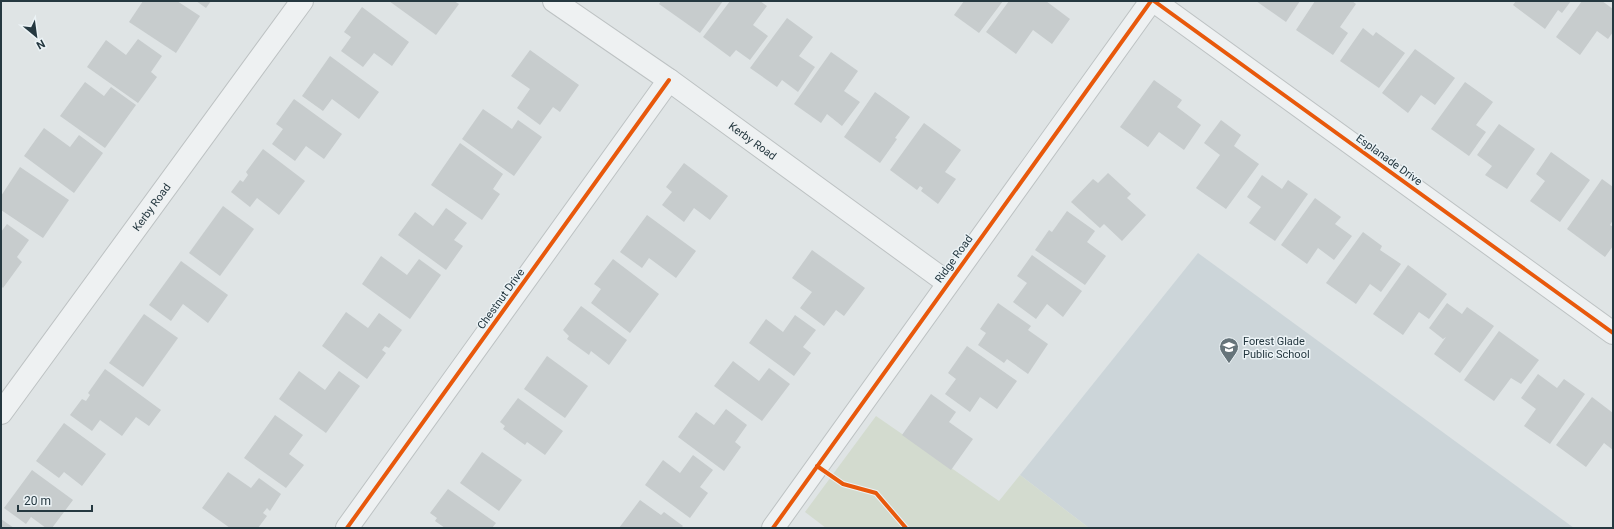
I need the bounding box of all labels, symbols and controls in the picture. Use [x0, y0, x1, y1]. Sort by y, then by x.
north arrow [16, 16, 56, 56]
text: N [34, 37, 47, 52]
street label: Kerby Road [726, 119, 779, 163]
street label: Esplanade Drive [1354, 132, 1425, 188]
street label: Kerby Road [130, 181, 173, 233]
street label: Ridge Road [932, 233, 976, 285]
street label: Chestnut Drive [475, 266, 527, 332]
place label: Forest Glade Public School [1243, 335, 1310, 361]
school or university icon: Forest Glade Public School [1218, 336, 1240, 364]
scale bar [18, 487, 92, 513]
text: 20 m [24, 494, 51, 508]

